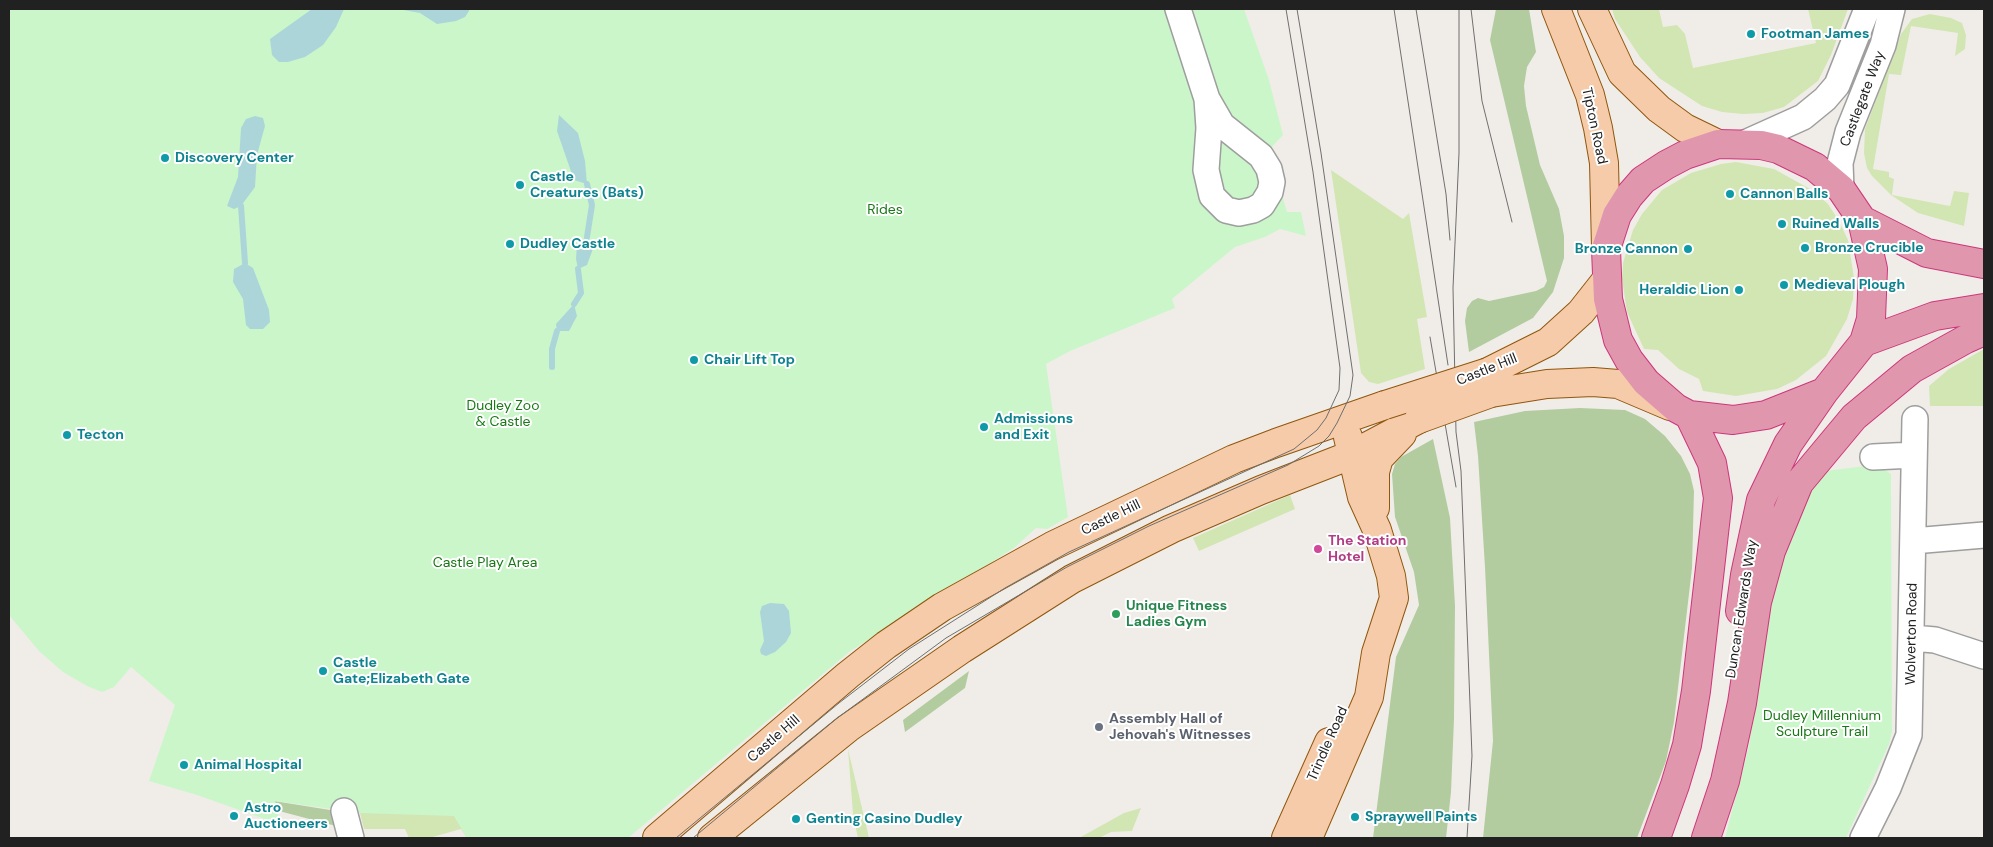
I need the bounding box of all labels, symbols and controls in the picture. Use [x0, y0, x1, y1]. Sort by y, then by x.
place label: Footman James [1761, 26, 1869, 42]
marker: Footman James [1745, 28, 1757, 40]
street label: Castlegate Way [1837, 49, 1889, 149]
street label: Tipton Road [1578, 86, 1610, 166]
place label: Discovery Center [175, 150, 294, 166]
marker: Discovery Center [159, 152, 171, 164]
place label: Castle Creatures (Bats) [530, 169, 644, 202]
marker: Castle Creatures (Bats) [514, 179, 526, 191]
place label: Cannon Balls [1740, 186, 1828, 202]
marker: Cannon Balls [1724, 188, 1736, 200]
park label: Rides [867, 202, 903, 218]
place label: Ruined Walls [1792, 216, 1879, 232]
marker: Ruined Walls [1776, 218, 1788, 230]
place label: Dudley Castle [520, 236, 615, 252]
marker: Dudley Castle [504, 238, 516, 250]
place label: Bronze Crucible [1815, 240, 1924, 256]
place label: Bronze Cannon [1575, 241, 1678, 257]
marker: Bronze Crucible [1799, 242, 1811, 254]
marker: Bronze Cannon [1682, 243, 1694, 255]
place label: Medieval Plough [1794, 277, 1905, 293]
marker: Medieval Plough [1778, 279, 1790, 291]
place label: Heraldic Lion [1639, 282, 1729, 298]
marker: Heraldic Lion [1733, 284, 1745, 296]
street label: Castle Hill [1454, 350, 1520, 390]
place label: Chair Lift Top [704, 352, 795, 368]
marker: Chair Lift Top [688, 354, 700, 366]
park label: Dudley Zoo & Castle [467, 398, 539, 431]
place label: Admissions and Exit [994, 411, 1073, 444]
marker: Admissions and Exit [978, 421, 990, 433]
place label: Tecton [77, 427, 124, 443]
marker: Tecton [61, 429, 73, 441]
street label: Castle Hill [1079, 496, 1143, 540]
place label: The Station Hotel [1328, 533, 1406, 566]
street label: Duncan Edwards Way [1723, 538, 1761, 680]
marker: The Station Hotel [1312, 543, 1324, 555]
park label: Castle Play Area [433, 555, 537, 571]
street label: Wolverton Road [1903, 583, 1921, 685]
place label: Unique Fitness Ladies Gym [1126, 598, 1227, 630]
marker: Unique Fitness Ladies Gym [1110, 608, 1122, 620]
place label: Castle Gate;Elizabeth Gate [333, 655, 470, 688]
marker: Castle Gate;Elizabeth Gate [317, 665, 329, 677]
street label: Trindle Road [1304, 704, 1352, 784]
park label: Dudley Millennium Sculpture Trail [1763, 708, 1881, 740]
place label: Assembly Hall of Jehovah's Witnesses [1109, 711, 1251, 744]
street label: Castle Hill [744, 712, 804, 766]
marker: Assembly Hall of Jehovah's Witnesses [1093, 721, 1105, 733]
place label: Animal Hospital [194, 757, 302, 773]
marker: Animal Hospital [178, 759, 190, 771]
place label: Astro Auctioneers [244, 800, 328, 832]
place label: Spraywell Paints [1365, 809, 1478, 825]
marker: Astro Auctioneers [228, 810, 240, 822]
place label: Genting Casino Dudley [806, 811, 962, 827]
marker: Spraywell Paints [1349, 811, 1361, 823]
marker: Genting Casino Dudley [790, 813, 802, 825]

